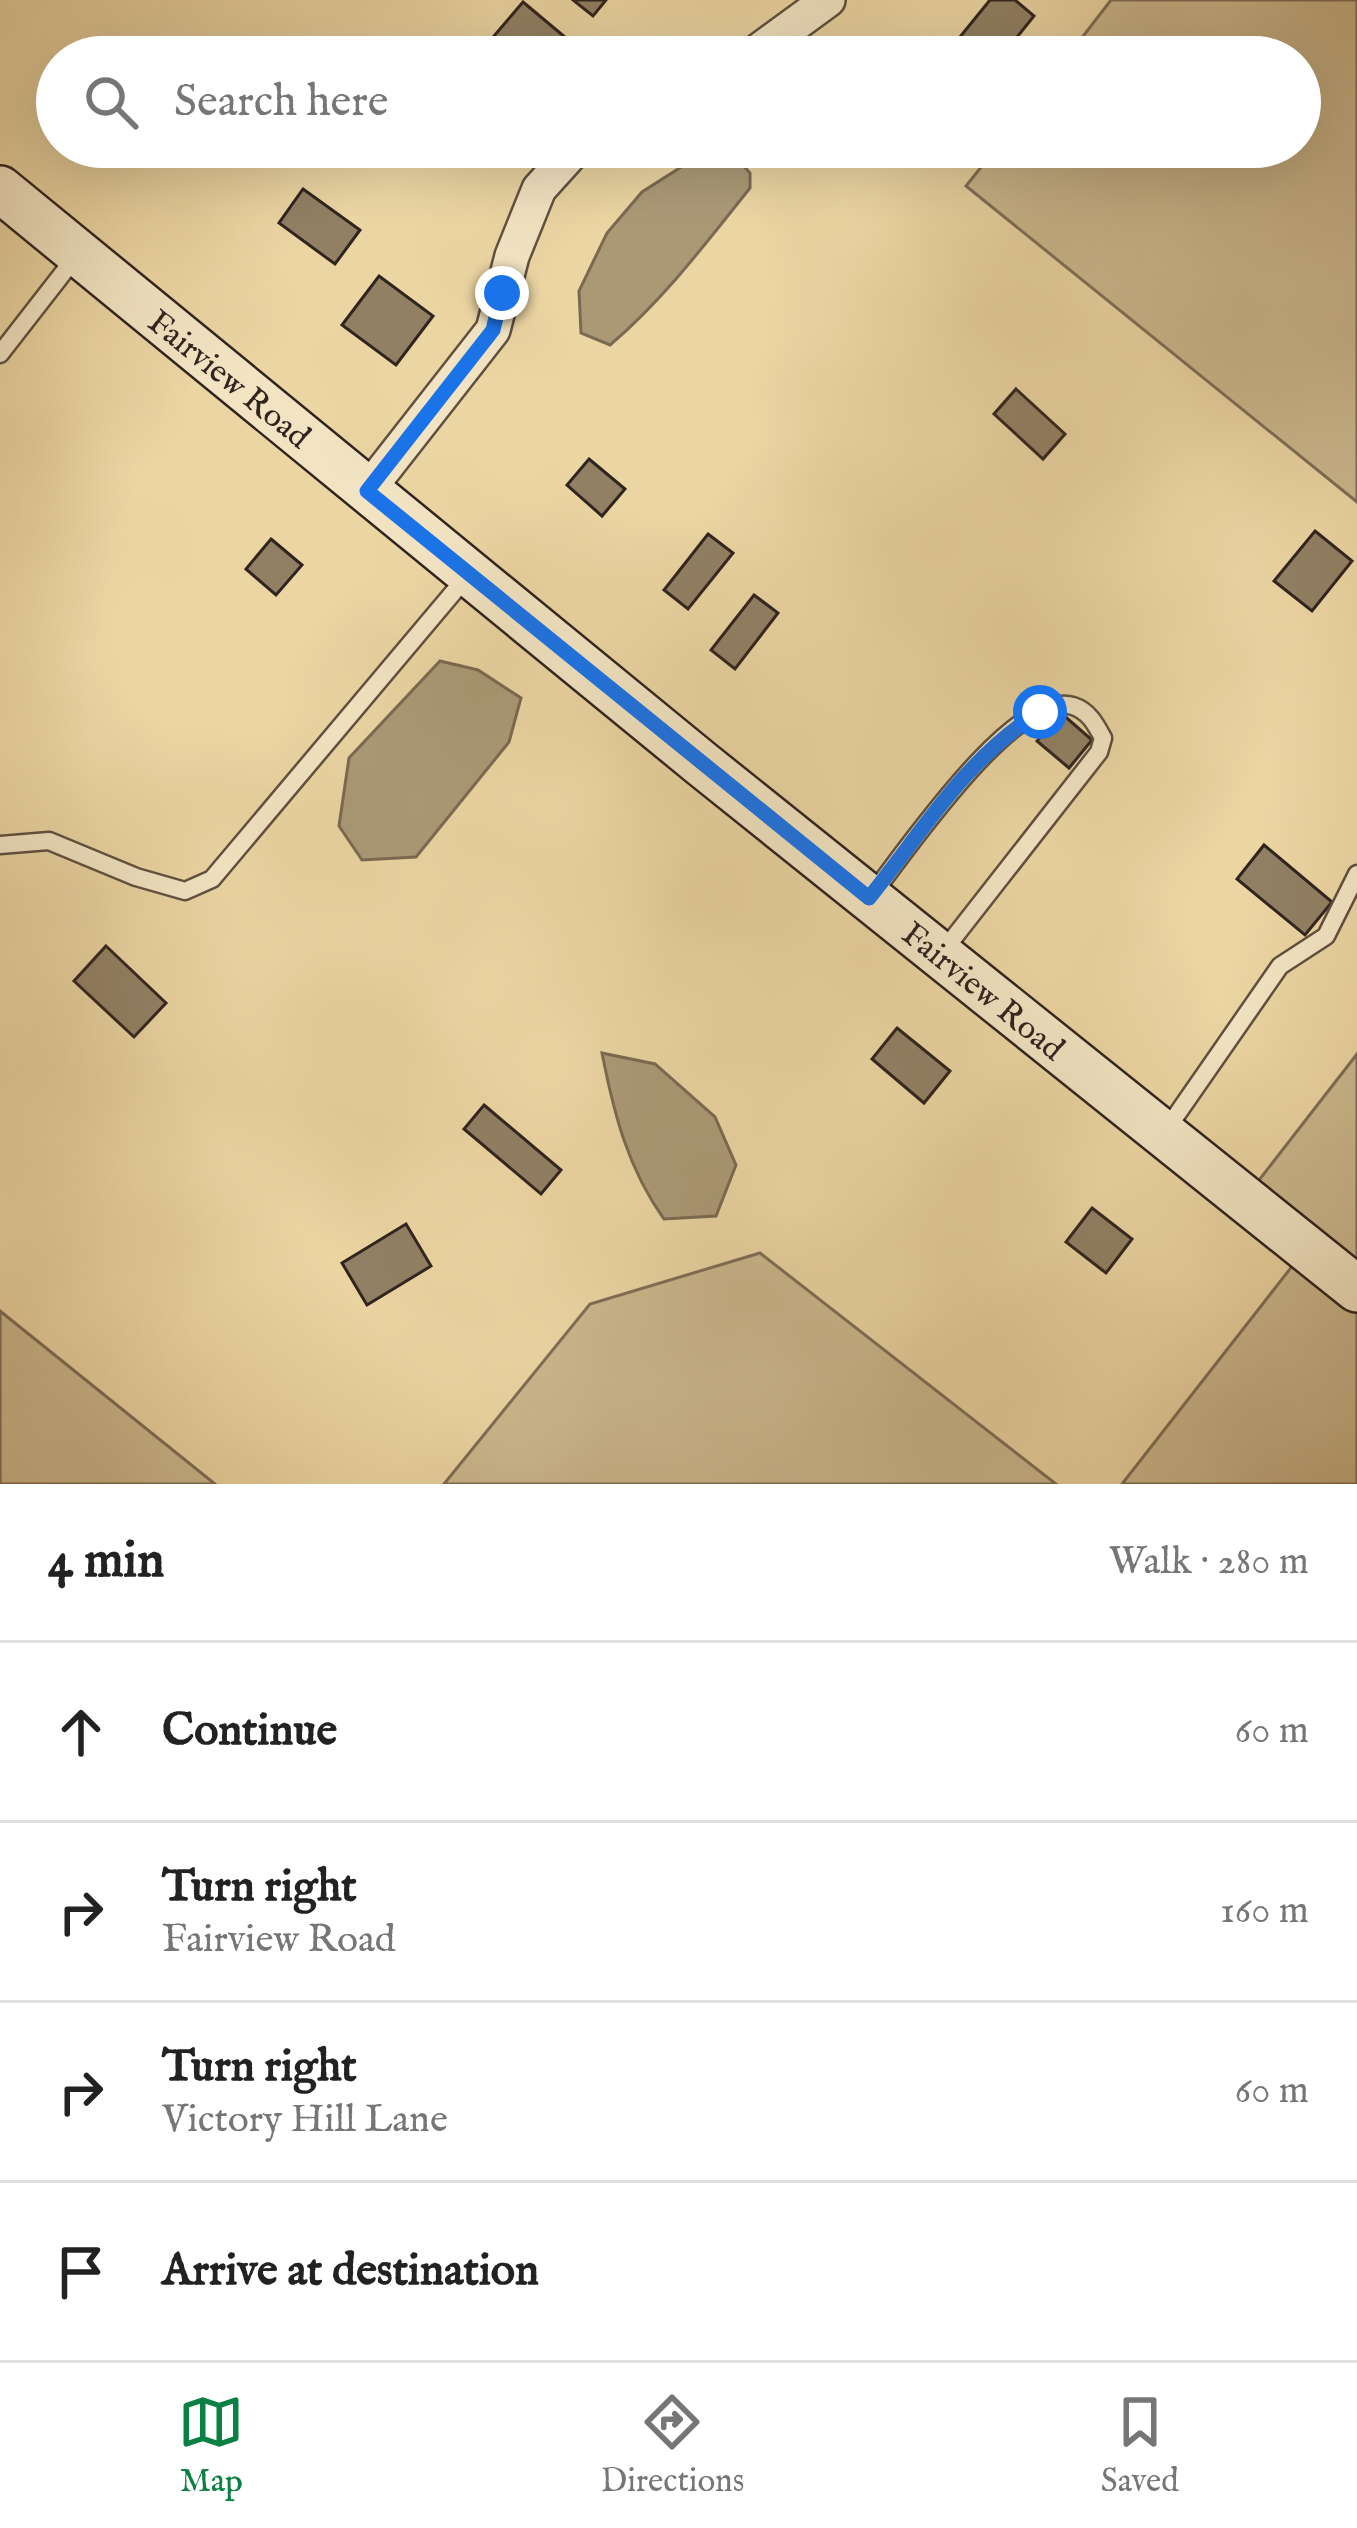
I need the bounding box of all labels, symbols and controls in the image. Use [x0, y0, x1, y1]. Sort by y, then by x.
search box [36, 36, 1321, 168]
icon: search [78, 69, 144, 135]
text: Search here [174, 74, 388, 131]
route end [475, 266, 529, 320]
street label: Fairview Road [138, 302, 318, 459]
route start [1013, 685, 1067, 739]
street label: Fairview Road [892, 914, 1072, 1071]
text: 4 min [48, 1530, 164, 1595]
text: Walk · 280 m [1109, 1538, 1309, 1587]
icon: ahead [48, 1699, 114, 1765]
text: Continue [162, 1703, 337, 1760]
text: 60 m [1235, 1707, 1309, 1756]
text: Turn right [162, 1859, 357, 1916]
icon: right [48, 1879, 114, 1945]
text: 160 m [1220, 1887, 1309, 1936]
text: Fairview Road [162, 1916, 396, 1965]
text: Turn right [162, 2039, 357, 2096]
icon: right [48, 2059, 114, 2125]
text: 60 m [1235, 2067, 1309, 2116]
text: Victory Hill Lane [162, 2096, 448, 2145]
icon: arrive [48, 2239, 114, 2305]
text: Arrive at destination [162, 2243, 539, 2300]
tab: Map [178, 2389, 244, 2503]
tab: Directions [601, 2389, 744, 2503]
tab: Saved [1101, 2389, 1179, 2503]

